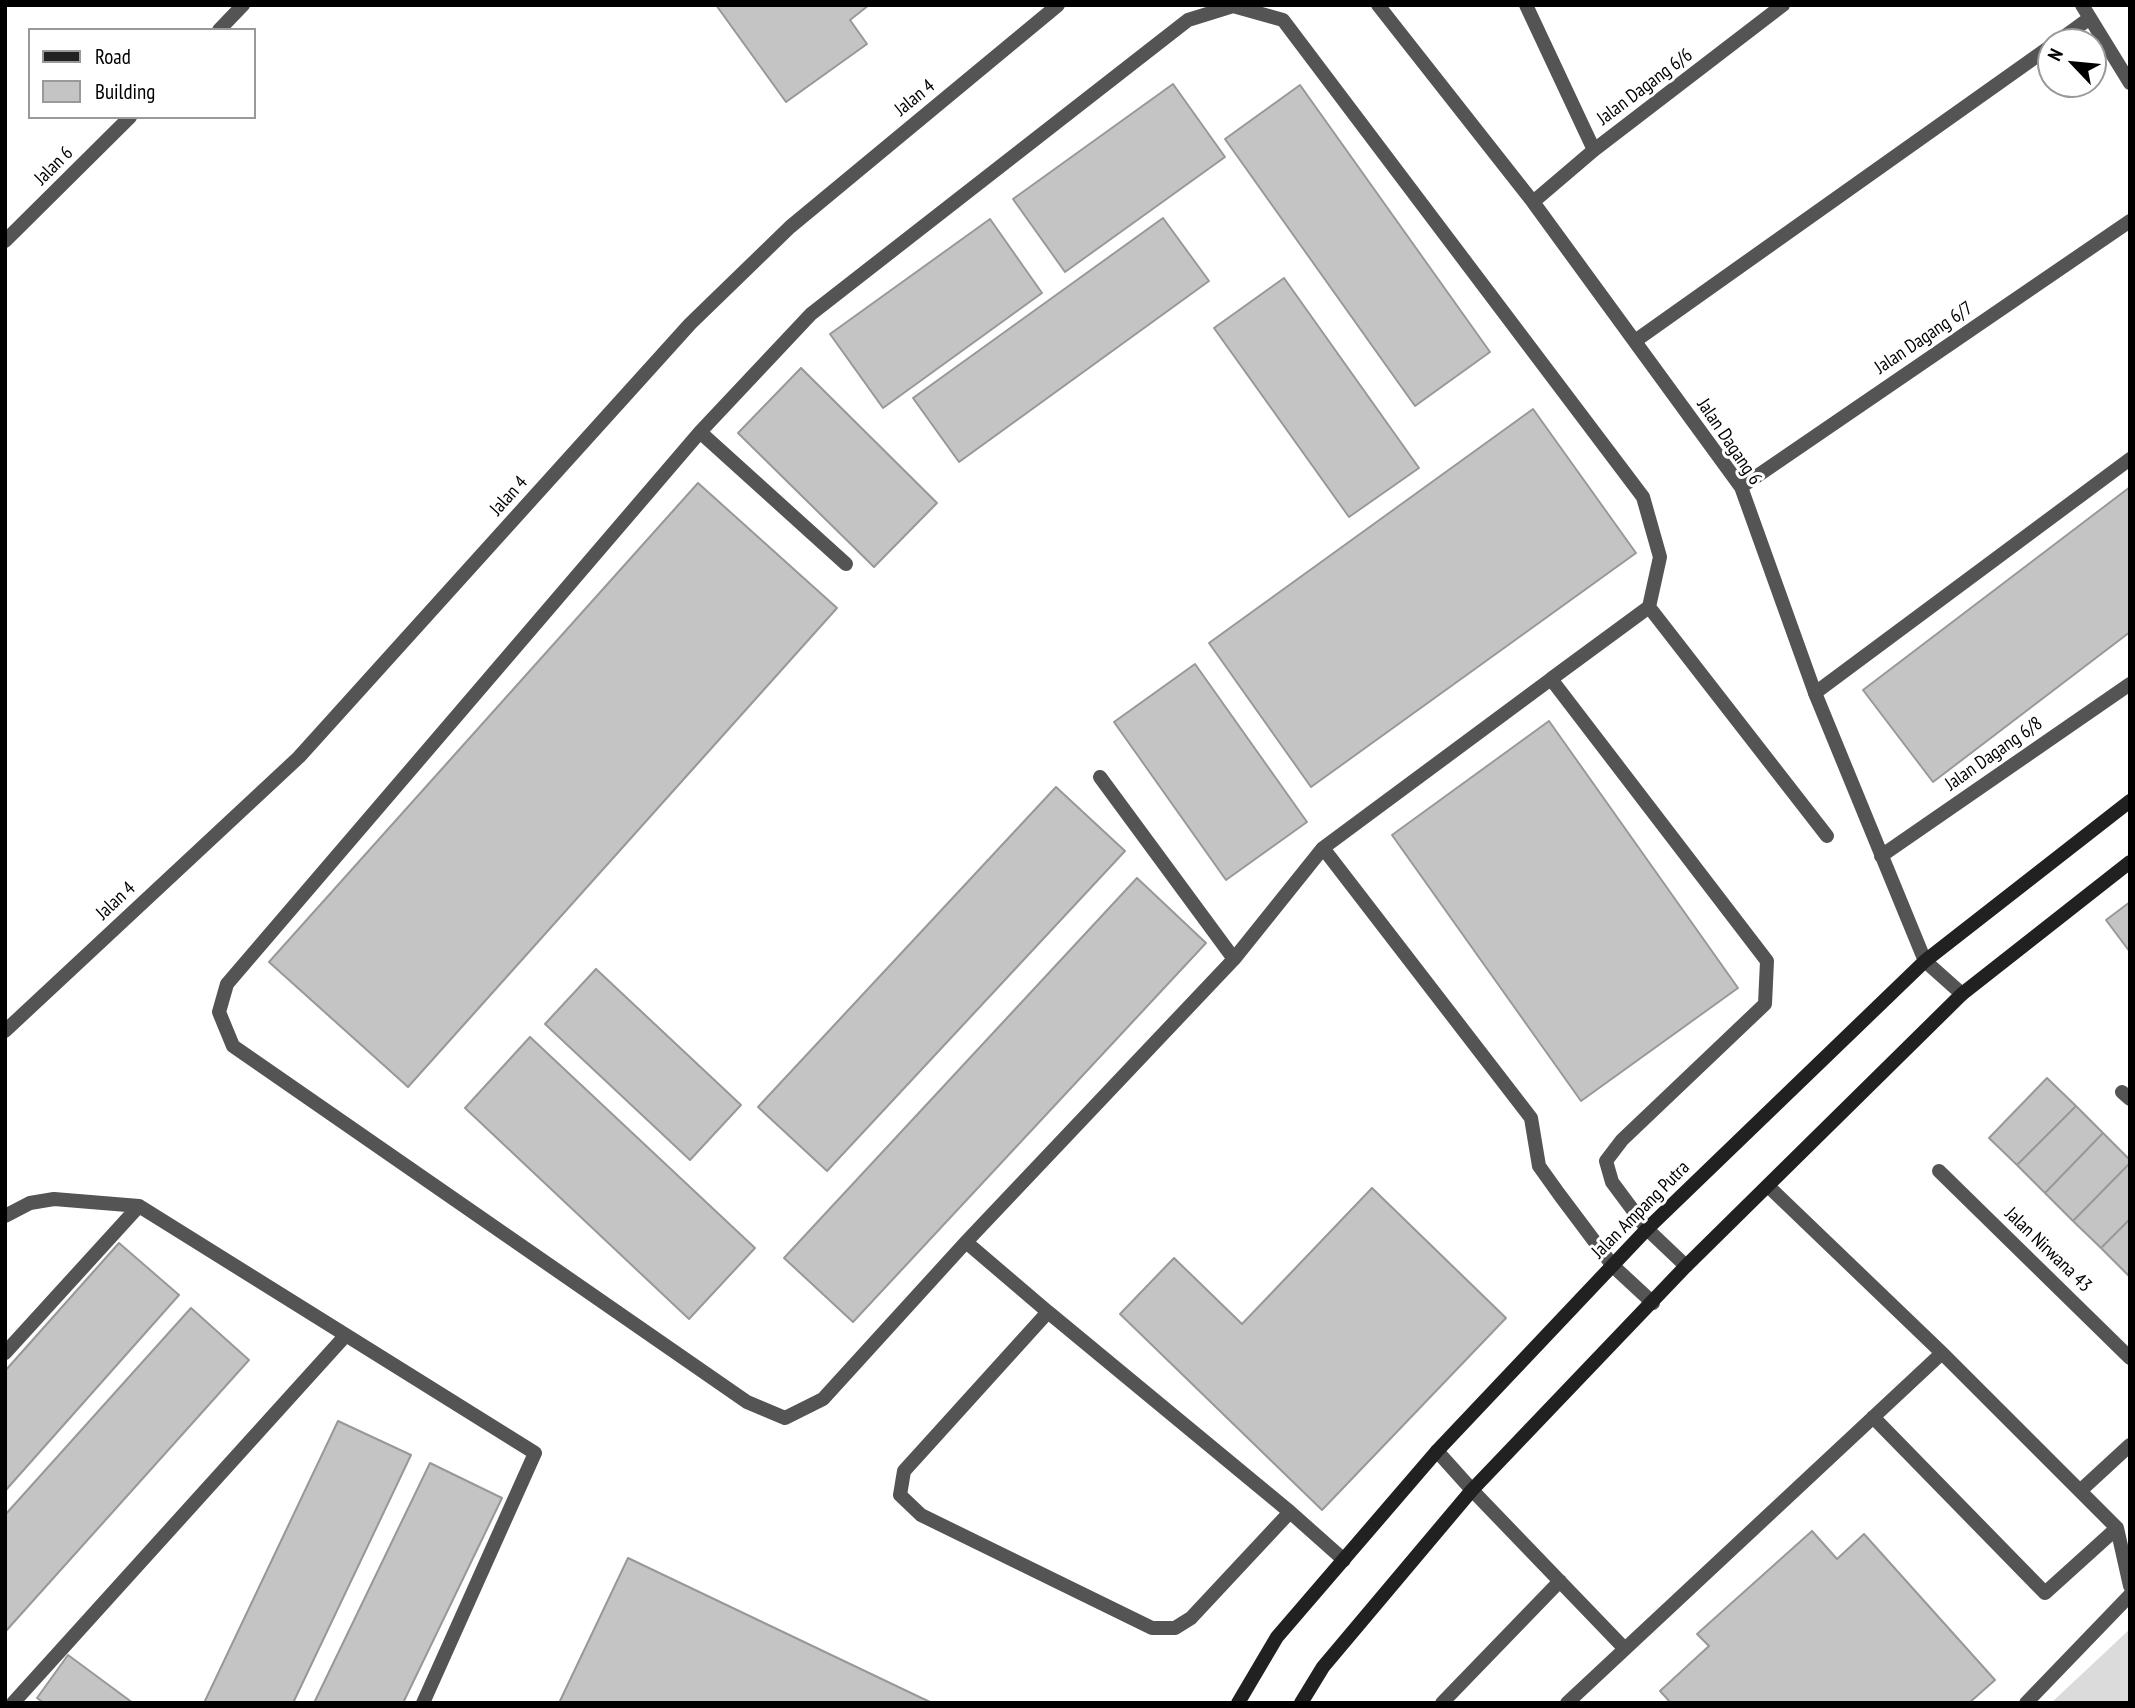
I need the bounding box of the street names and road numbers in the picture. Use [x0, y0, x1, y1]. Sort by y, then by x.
street label: Jalan Dagang 6/6 [1593, 44, 1697, 130]
street label: Jalan 4 [890, 75, 940, 121]
street label: Jalan 6 [30, 142, 78, 190]
street label: Jalan Dagang 6/7 [1871, 297, 1977, 379]
street label: Jalan Dagang 6 [1692, 395, 1766, 489]
street label: Jalan 4 [485, 472, 533, 520]
street label: Jalan Dagang 6/8 [1941, 712, 2047, 796]
street label: Jalan 4 [92, 877, 140, 925]
street label: Jalan Ampang Putra [1587, 1156, 1695, 1264]
street label: Jalan Nirwana 43 [2000, 1203, 2096, 1297]

